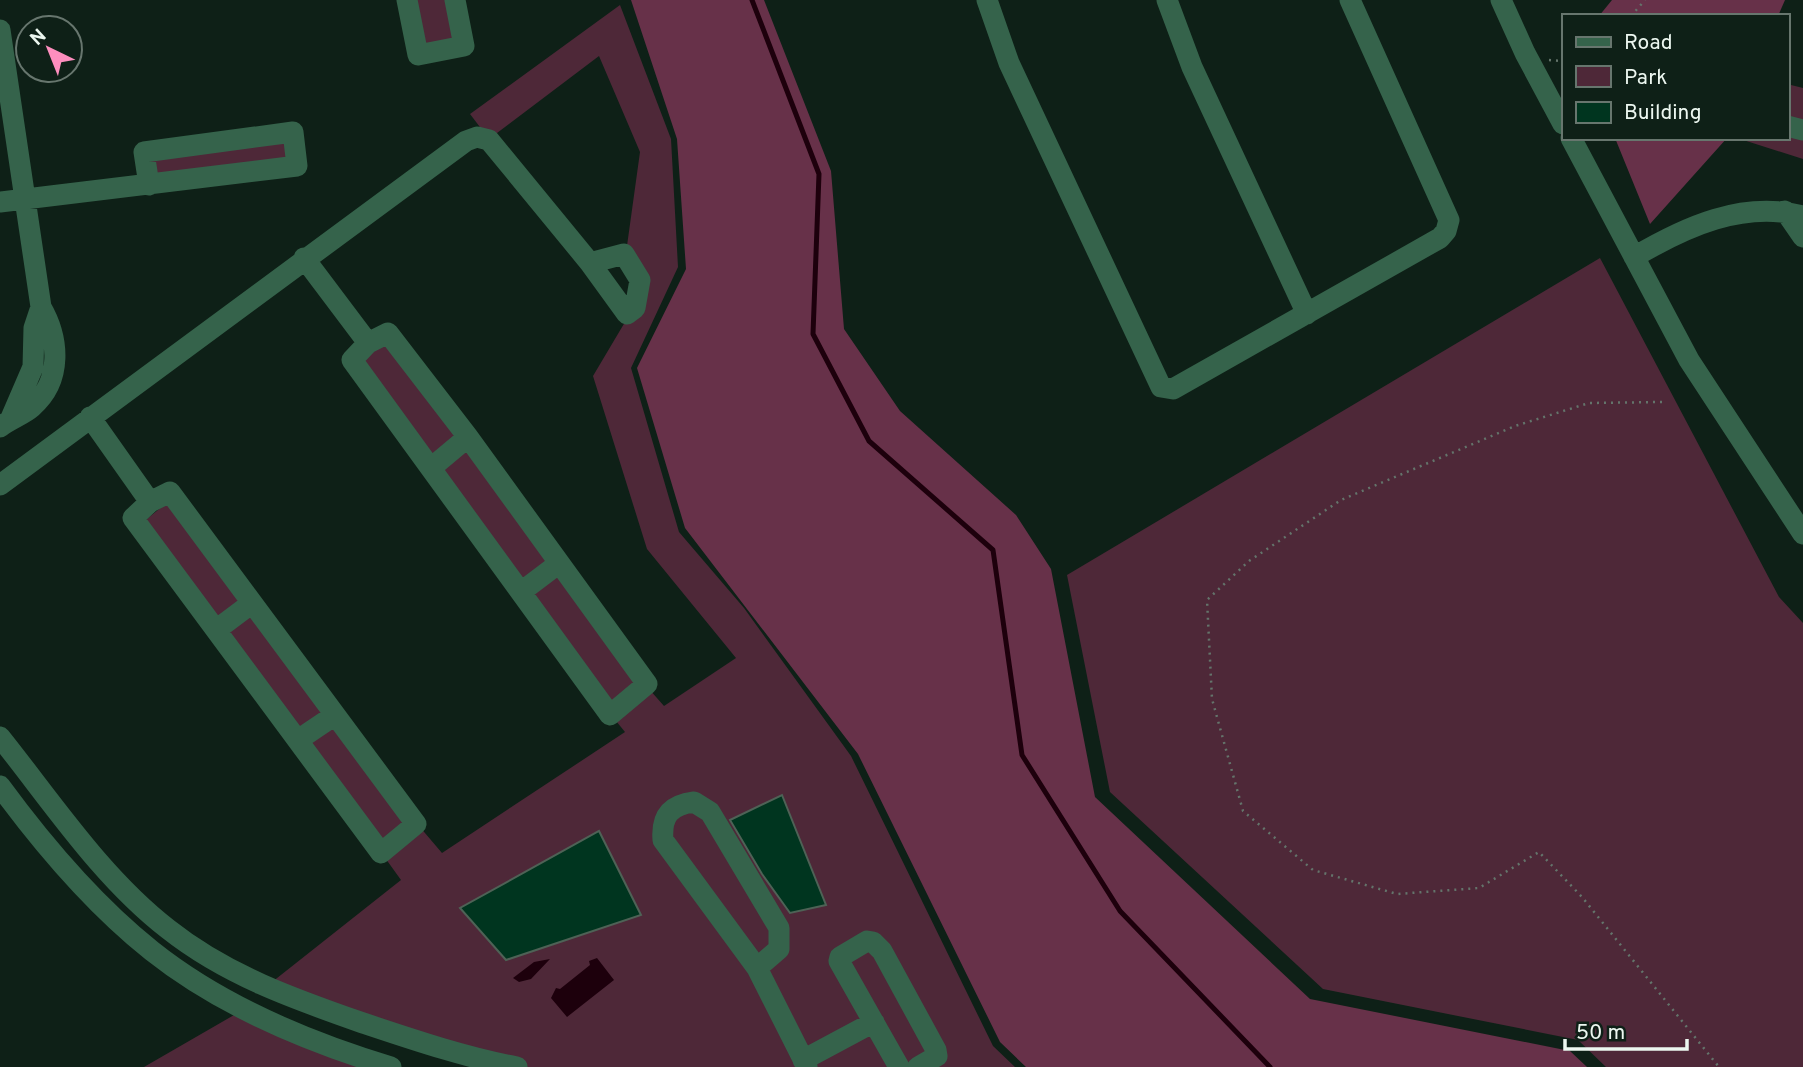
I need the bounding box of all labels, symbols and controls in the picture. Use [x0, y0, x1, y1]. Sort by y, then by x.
north arrow [14, 14, 84, 84]
legend [1562, 14, 1789, 140]
text: N [26, 25, 52, 51]
text: Road [1624, 30, 1673, 57]
text: Park [1624, 65, 1667, 92]
text: Building [1624, 100, 1702, 127]
scale bar [1565, 1007, 1688, 1052]
text: 50 m [1576, 1020, 1625, 1047]

